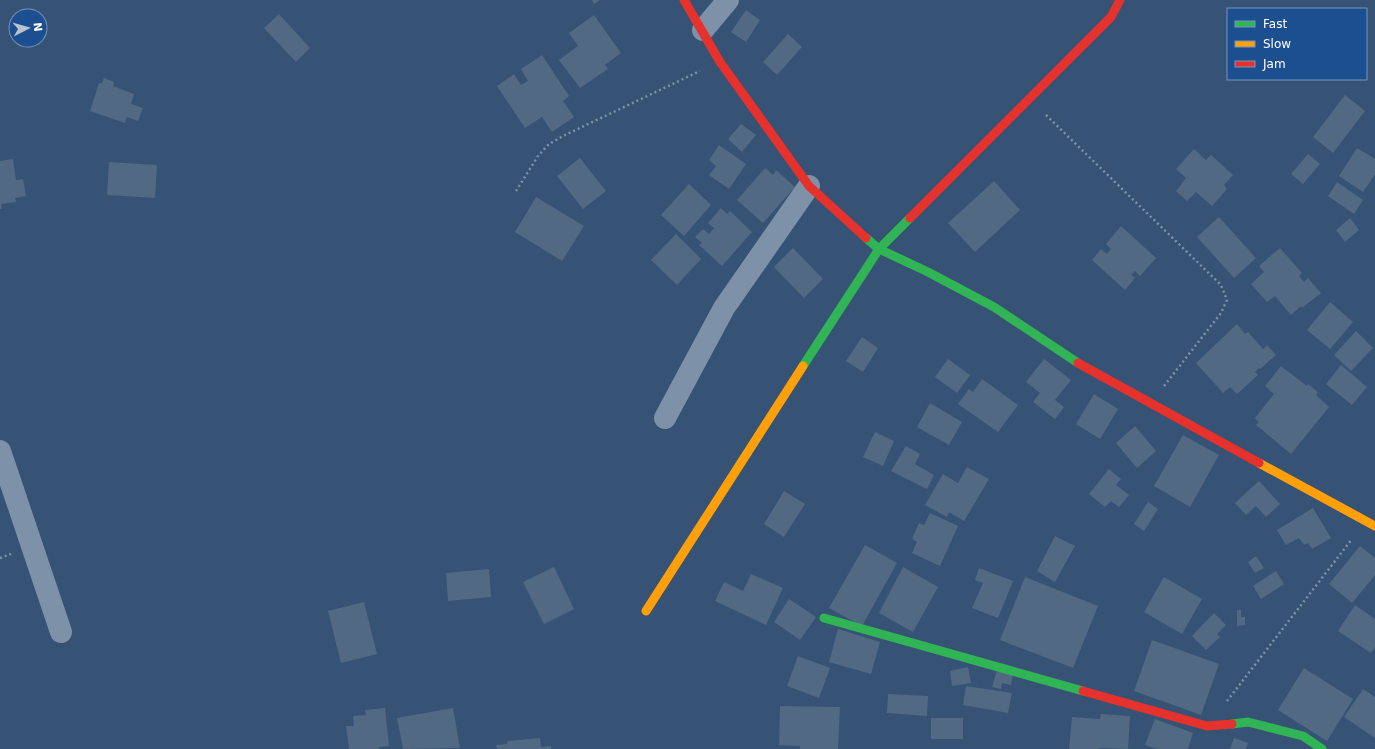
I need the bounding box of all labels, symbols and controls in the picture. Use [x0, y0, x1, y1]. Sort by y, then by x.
north arrow [8, 8, 48, 48]
legend [1227, 8, 1367, 80]
text: Fast [1263, 17, 1287, 31]
text: N [31, 22, 44, 32]
text: Slow [1263, 37, 1291, 51]
text: Jam [1262, 57, 1286, 71]

